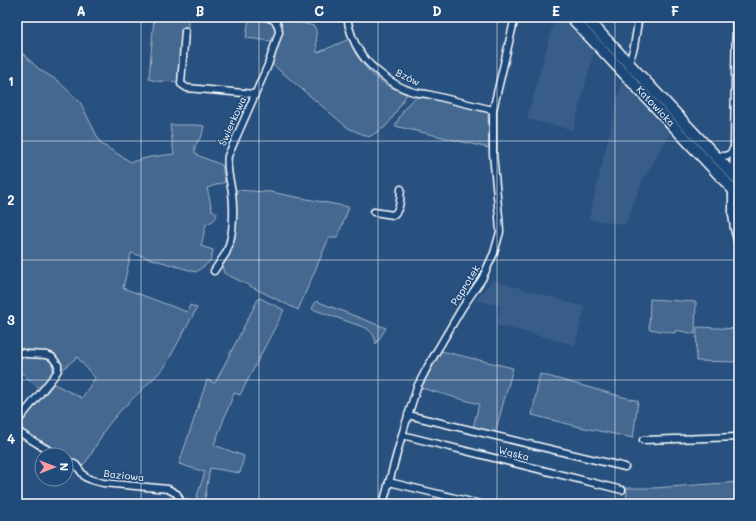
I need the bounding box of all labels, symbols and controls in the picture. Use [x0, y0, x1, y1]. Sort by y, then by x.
text: A [76, 2, 86, 19]
text: B [196, 2, 205, 19]
text: C [314, 2, 324, 19]
text: D [432, 2, 442, 19]
text: E [552, 2, 560, 19]
text: F [671, 2, 679, 19]
street label: Bzów [393, 65, 423, 89]
text: 1 [8, 72, 14, 89]
street label: Katowicka [634, 83, 678, 129]
street label: Świerkowa [215, 94, 249, 148]
text: 2 [7, 191, 15, 208]
street label: Paprotek [447, 262, 483, 308]
text: 3 [7, 311, 15, 328]
text: 4 [7, 430, 15, 447]
street label: Wąska [497, 442, 531, 464]
north arrow [34, 447, 74, 487]
text: N [57, 463, 72, 471]
street label: Baziowa [103, 466, 145, 484]

